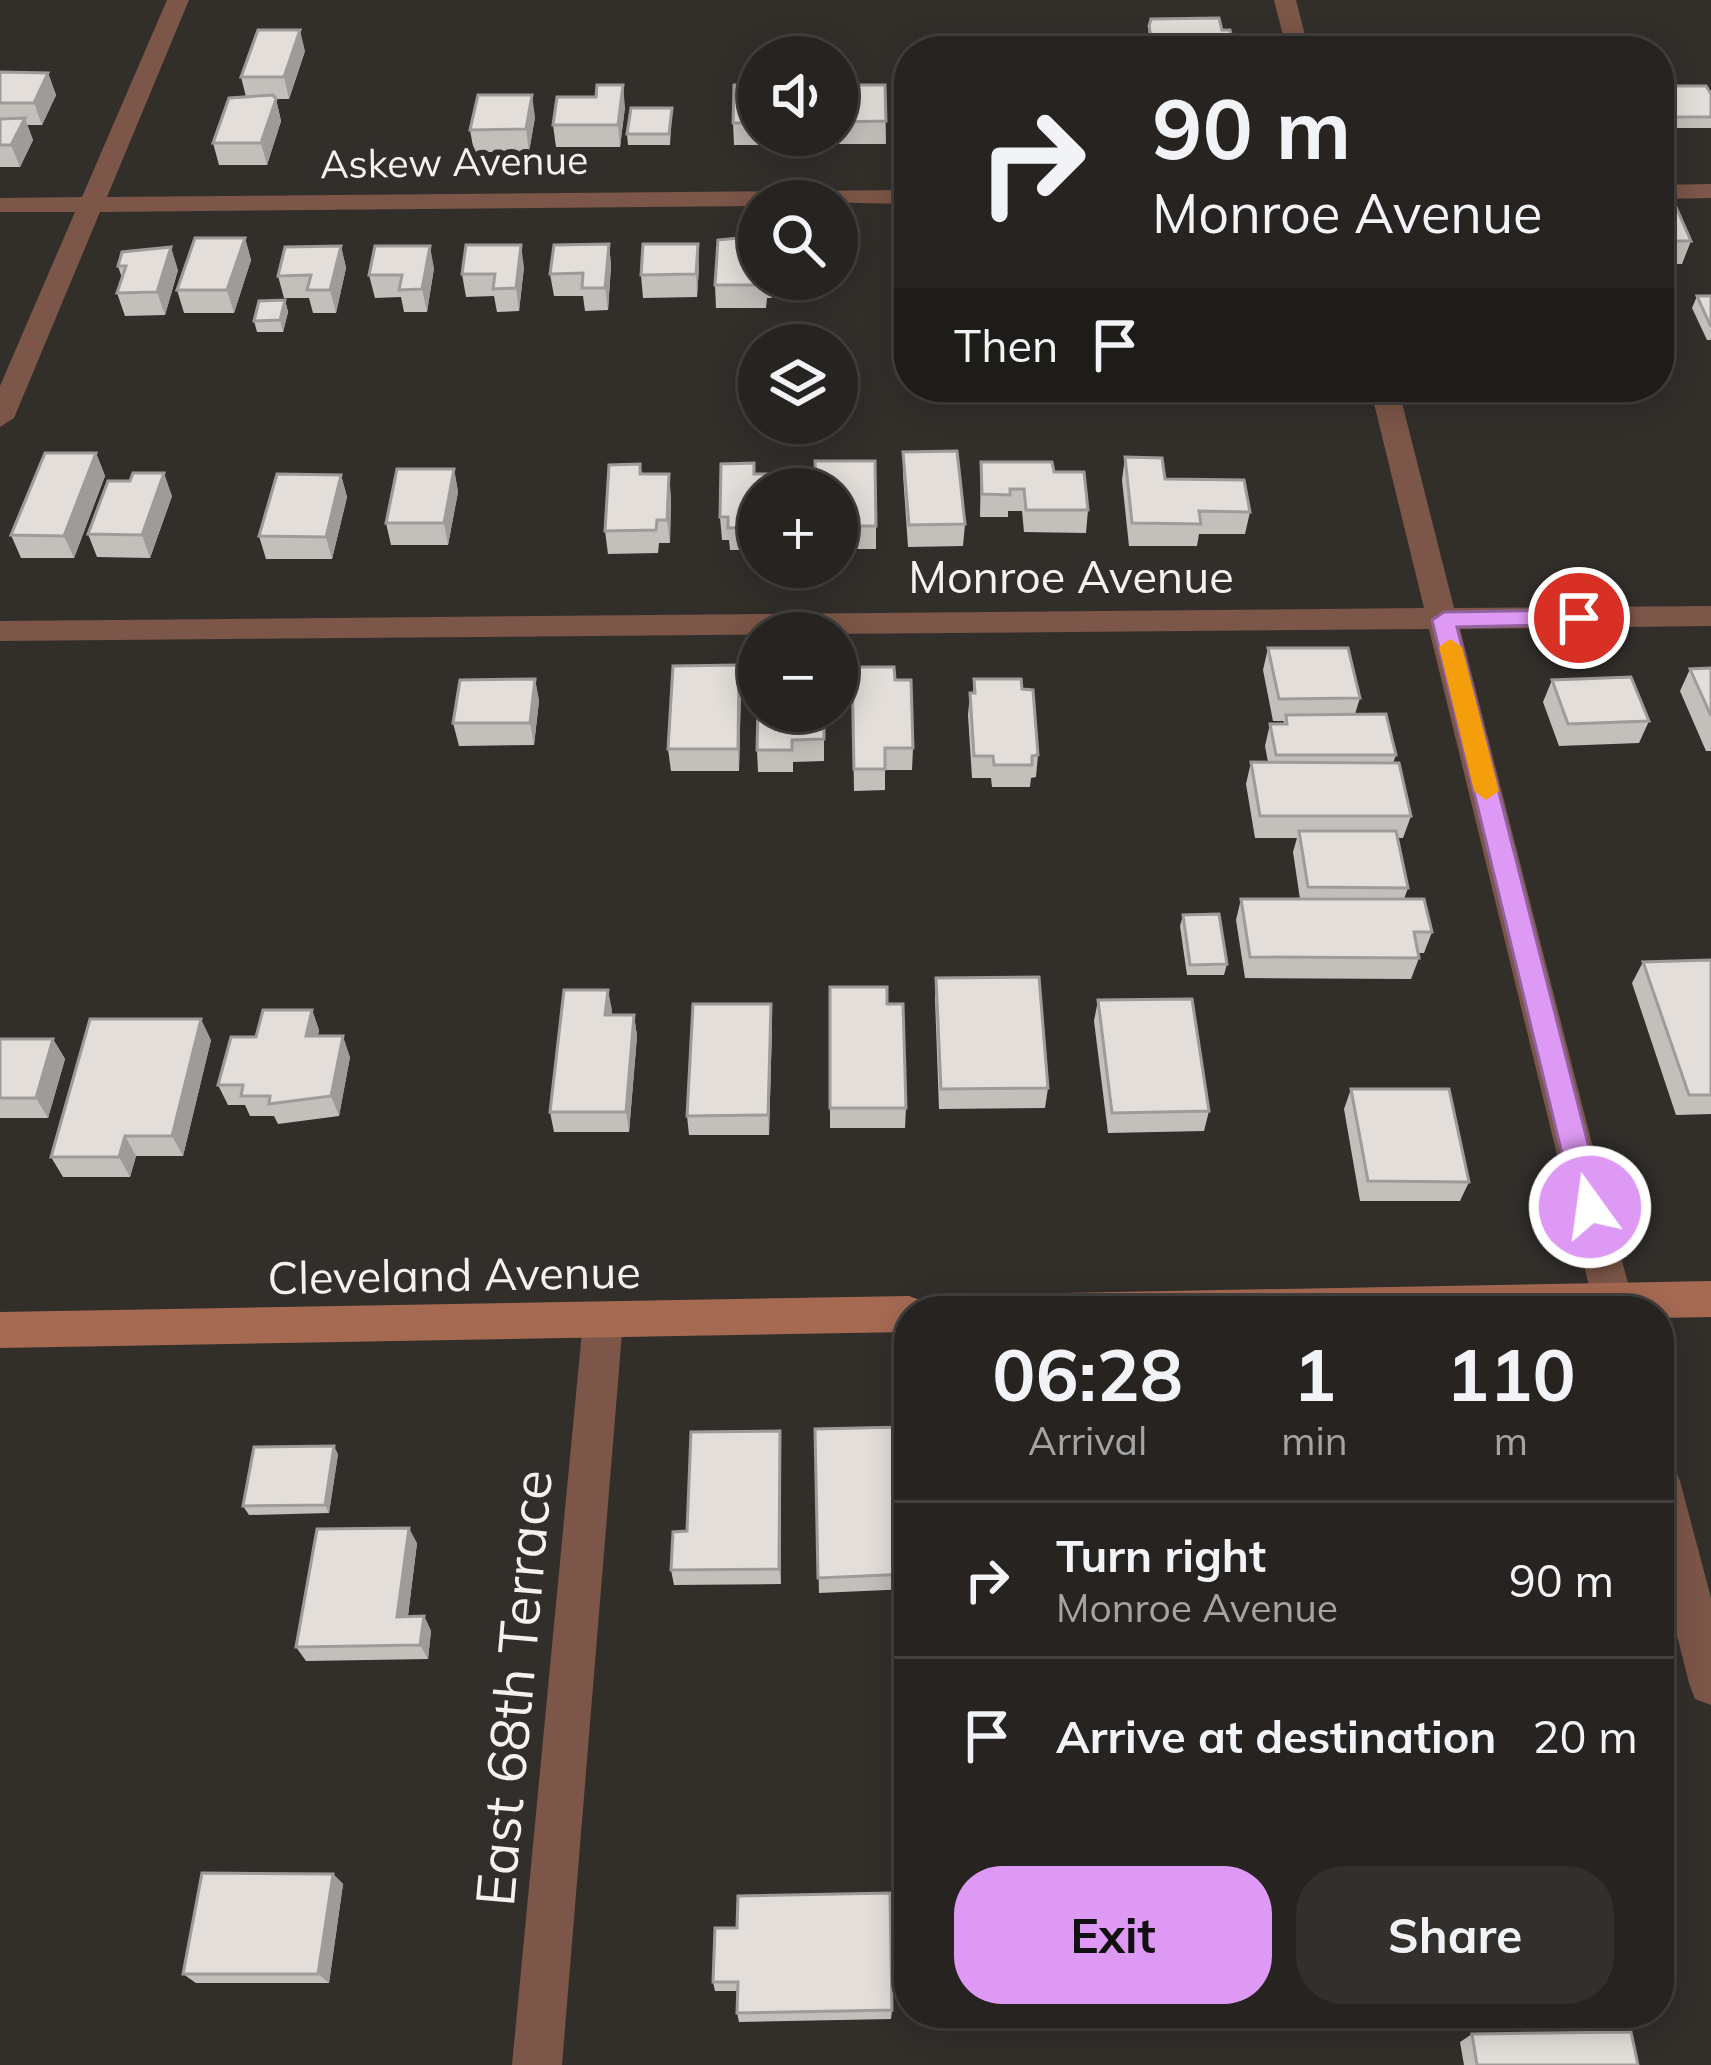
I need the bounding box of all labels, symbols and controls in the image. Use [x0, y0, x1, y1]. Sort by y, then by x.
map controls [738, 36, 858, 732]
button: sound [738, 36, 858, 156]
text: 90 m [1152, 75, 1351, 180]
icon: right [954, 84, 1110, 240]
street label: Askew Avenue [319, 135, 589, 188]
text: Monroe Avenue [1152, 179, 1542, 247]
button: search [738, 180, 858, 300]
icon: arrive [1082, 312, 1148, 378]
text: Then [954, 317, 1058, 373]
button: layers [738, 324, 858, 444]
button: + [738, 468, 858, 588]
street label: Monroe Avenue [908, 548, 1234, 604]
pin [1528, 567, 1630, 669]
icon: arrive [1546, 585, 1612, 651]
button: − [738, 612, 858, 732]
position arrow [1527, 1144, 1653, 1270]
street label: Cleveland Avenue [267, 1243, 641, 1305]
text: 06:28 [992, 1329, 1183, 1419]
text: 1 [1293, 1329, 1336, 1419]
text: 110 [1446, 1329, 1576, 1419]
text: Arrival [1028, 1416, 1147, 1465]
text: min [1281, 1416, 1348, 1465]
text: m [1494, 1416, 1528, 1465]
street label: East 68th Terrace [460, 1467, 566, 1909]
text: Turn right [1056, 1527, 1266, 1583]
icon: right [954, 1547, 1020, 1613]
text: 90 m [1509, 1552, 1614, 1608]
text: Monroe Avenue [1056, 1583, 1338, 1632]
icon: arrive [954, 1703, 1020, 1769]
text: Arrive at destination [1056, 1708, 1496, 1764]
text: 20 m [1532, 1708, 1638, 1764]
button: Exit [954, 1866, 1272, 2004]
button: Share [1296, 1866, 1614, 2004]

